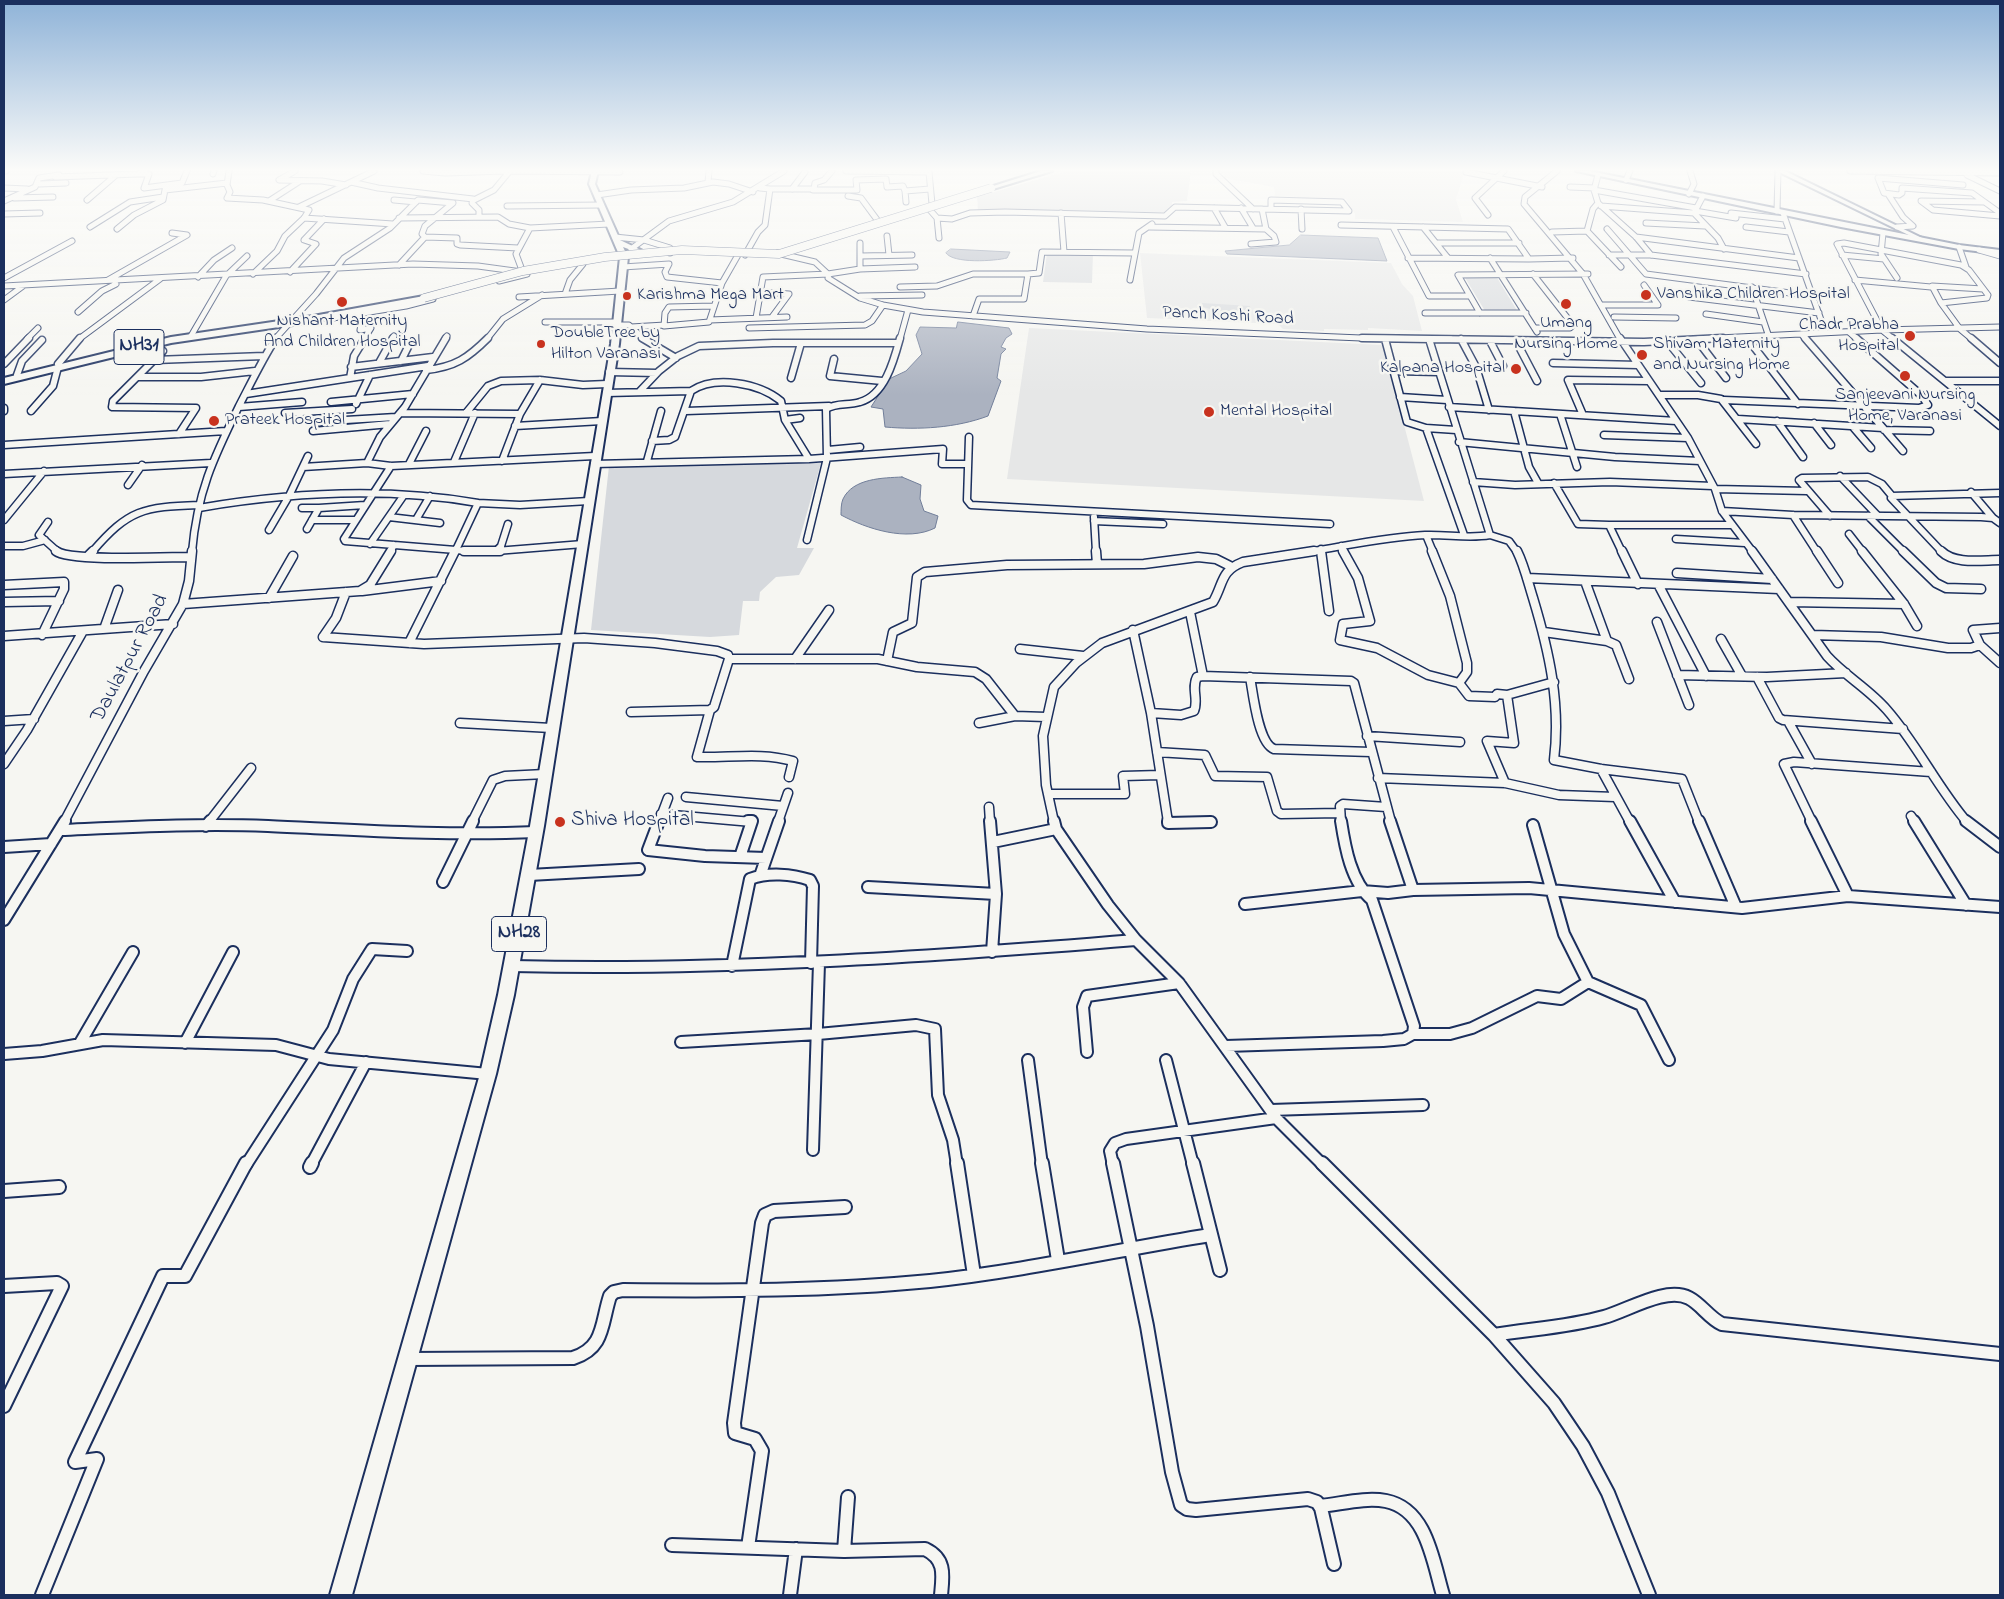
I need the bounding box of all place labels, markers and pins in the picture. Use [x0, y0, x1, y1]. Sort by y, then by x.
place label: Vanshika Children Hospital [1657, 284, 1850, 306]
place label: Karishma Mega Mart [637, 285, 784, 307]
marker: Vanshika Children Hospital [1639, 288, 1653, 302]
marker: Karishma Mega Mart [621, 290, 633, 302]
marker: Nishant Maternity And Children Hospital [335, 295, 349, 309]
marker: Umang Nursing Home [1559, 297, 1573, 311]
place label: Nishant Maternity And Children Hospital [263, 311, 421, 354]
place label: Umang Nursing Home [1514, 313, 1618, 356]
place label: Chadr Prabha Hospital [1799, 315, 1899, 358]
place label: DoubleTree by Hilton Varanasi [551, 323, 661, 366]
marker: Chadr Prabha Hospital [1903, 329, 1917, 343]
place label: Shivam Maternity and Nursing Home [1653, 334, 1790, 376]
marker: DoubleTree by Hilton Varanasi [535, 338, 547, 350]
marker: Shivam Maternity and Nursing Home [1635, 348, 1649, 362]
place label: Kalpana Hospital [1380, 358, 1505, 380]
marker: Kalpana Hospital [1509, 362, 1523, 376]
marker: Sanjeevani Nursing Home, Varanasi [1898, 369, 1912, 383]
place label: Sanjeevani Nursing Home, Varanasi [1835, 385, 1975, 428]
place label: Mental Hospital [1220, 401, 1332, 423]
marker: Mental Hospital [1202, 405, 1216, 419]
place label: Prateek Hospital [225, 410, 345, 432]
marker: Prateek Hospital [207, 414, 221, 428]
place label: Shiva Hospital [571, 809, 694, 835]
marker: Shiva Hospital [553, 815, 567, 829]

